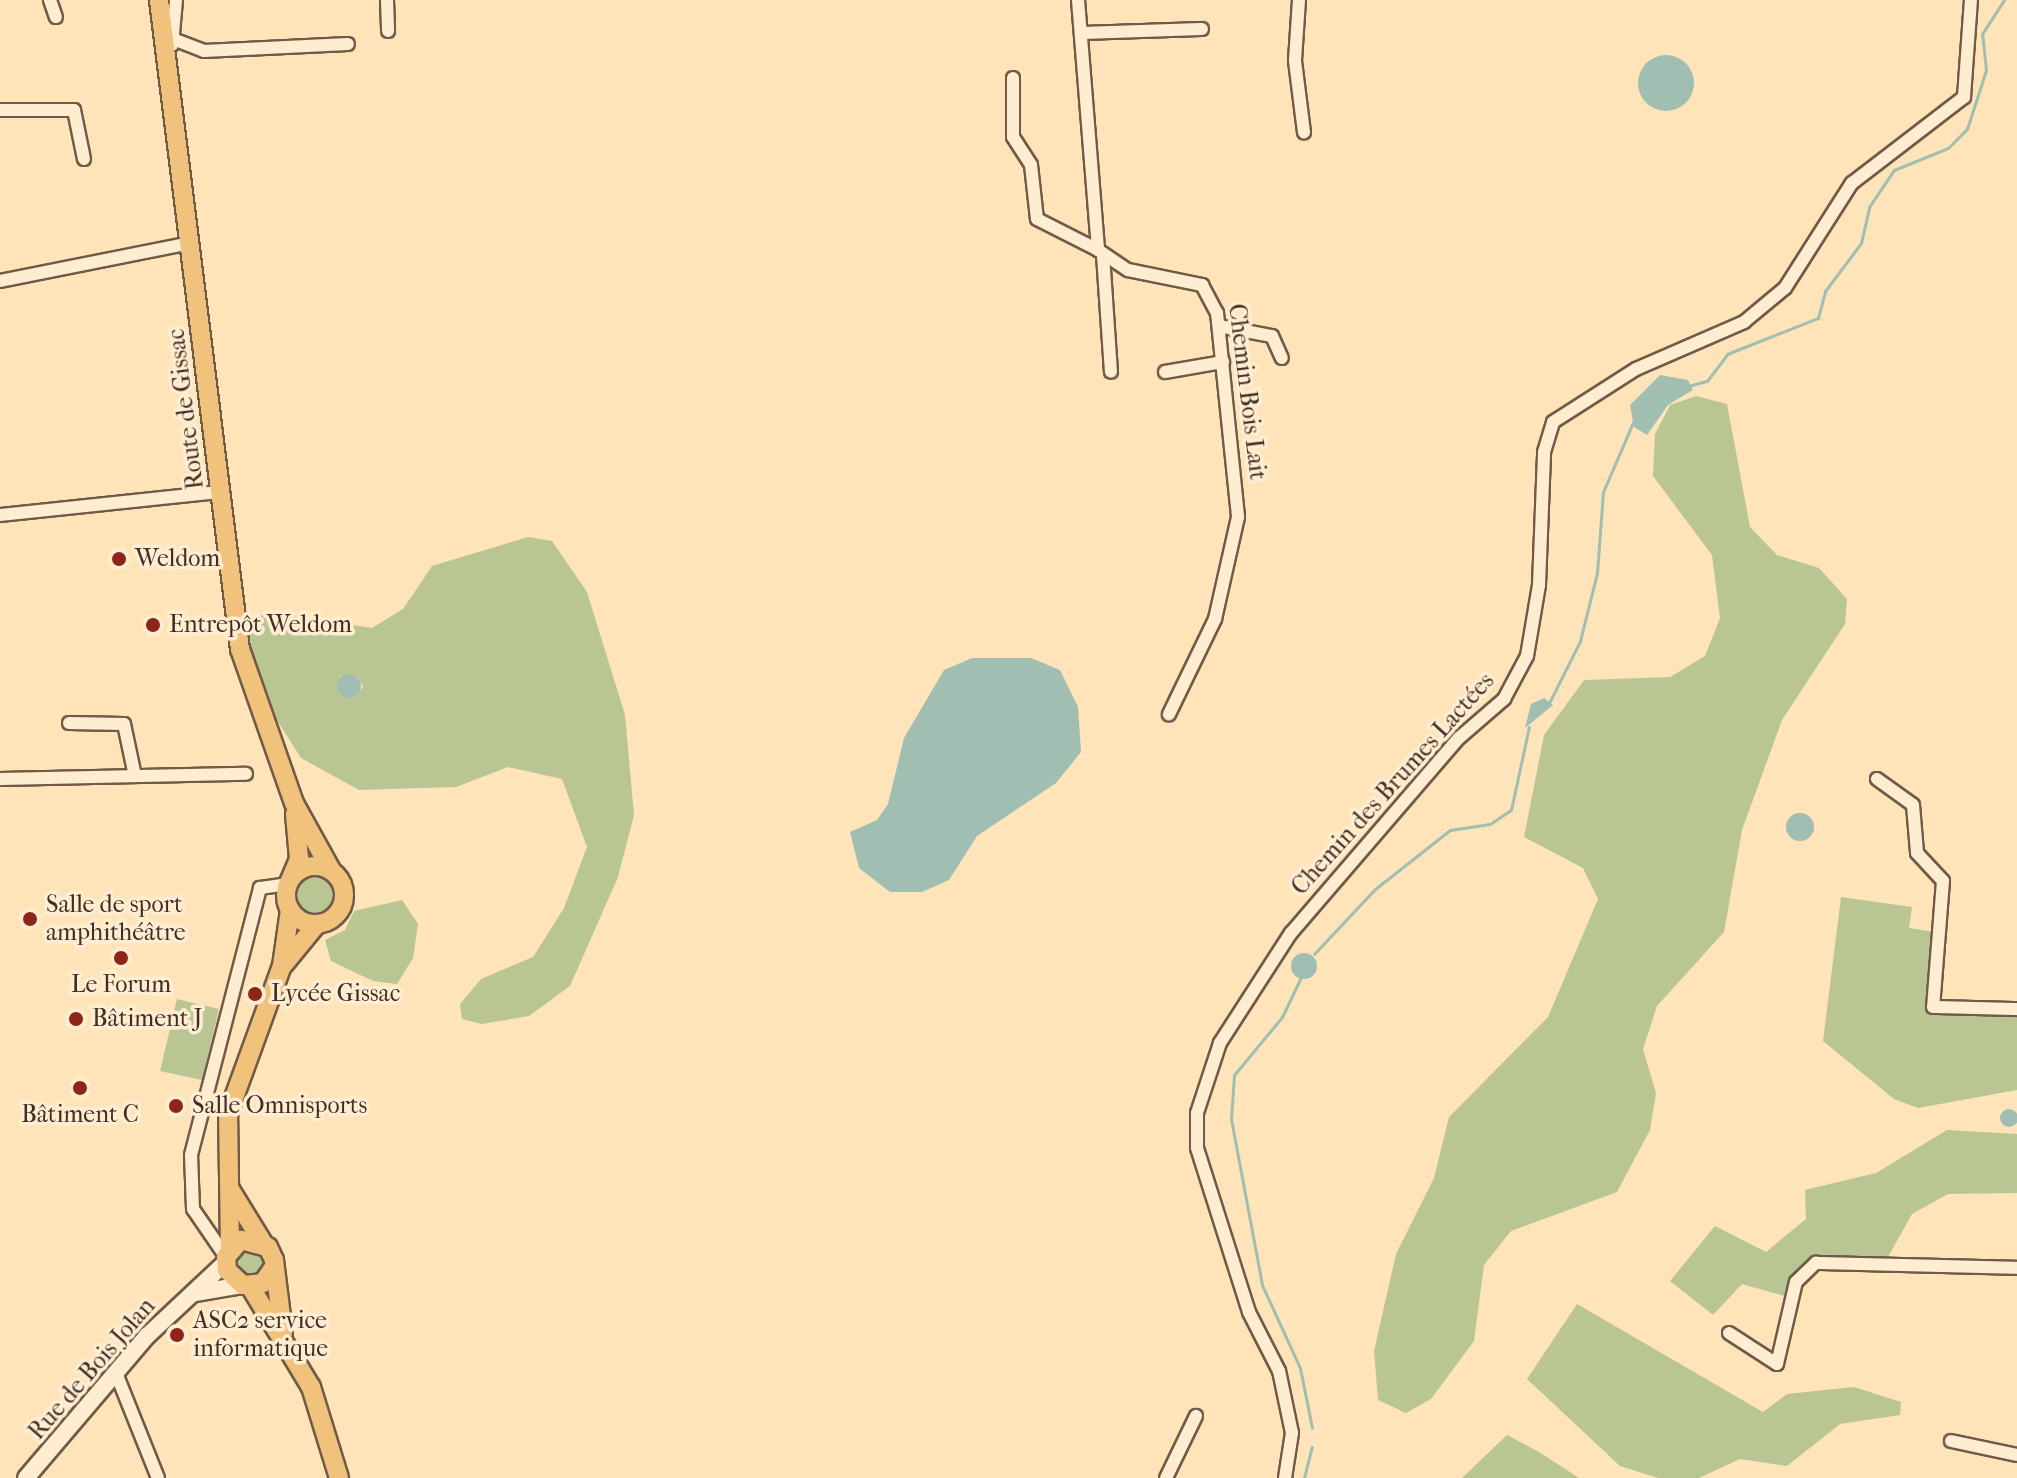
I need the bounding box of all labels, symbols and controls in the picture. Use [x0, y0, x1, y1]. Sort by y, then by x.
street label: Chemin Bois Lait [1222, 302, 1272, 482]
street label: Route de Gissac [162, 327, 210, 491]
place label: Weldom [135, 545, 220, 573]
marker: Weldom [110, 550, 128, 568]
place label: Entrepôt Weldom [169, 611, 352, 639]
marker: Entrepôt Weldom [144, 616, 162, 634]
street label: Chemin des Brumes Lactées [1286, 667, 1500, 901]
place label: Salle de sport amphithéâtre [46, 891, 186, 947]
marker: Salle de sport amphithéâtre [21, 910, 39, 928]
marker: Le Forum [112, 949, 130, 967]
place label: Le Forum [71, 971, 171, 999]
place label: Lycée Gissac [271, 980, 400, 1008]
marker: Lycée Gissac [246, 985, 264, 1003]
place label: Bâtiment J [92, 1005, 203, 1033]
marker: Bâtiment J [67, 1010, 85, 1028]
marker: Bâtiment C [71, 1079, 89, 1097]
place label: Salle Omnisports [192, 1092, 367, 1120]
marker: Salle Omnisports [167, 1097, 185, 1115]
place label: Bâtiment C [21, 1101, 139, 1129]
street label: Rue de Bois Jolan [23, 1292, 161, 1446]
place label: ASC2 service informatique [193, 1307, 328, 1363]
marker: ASC2 service informatique [168, 1326, 186, 1344]

